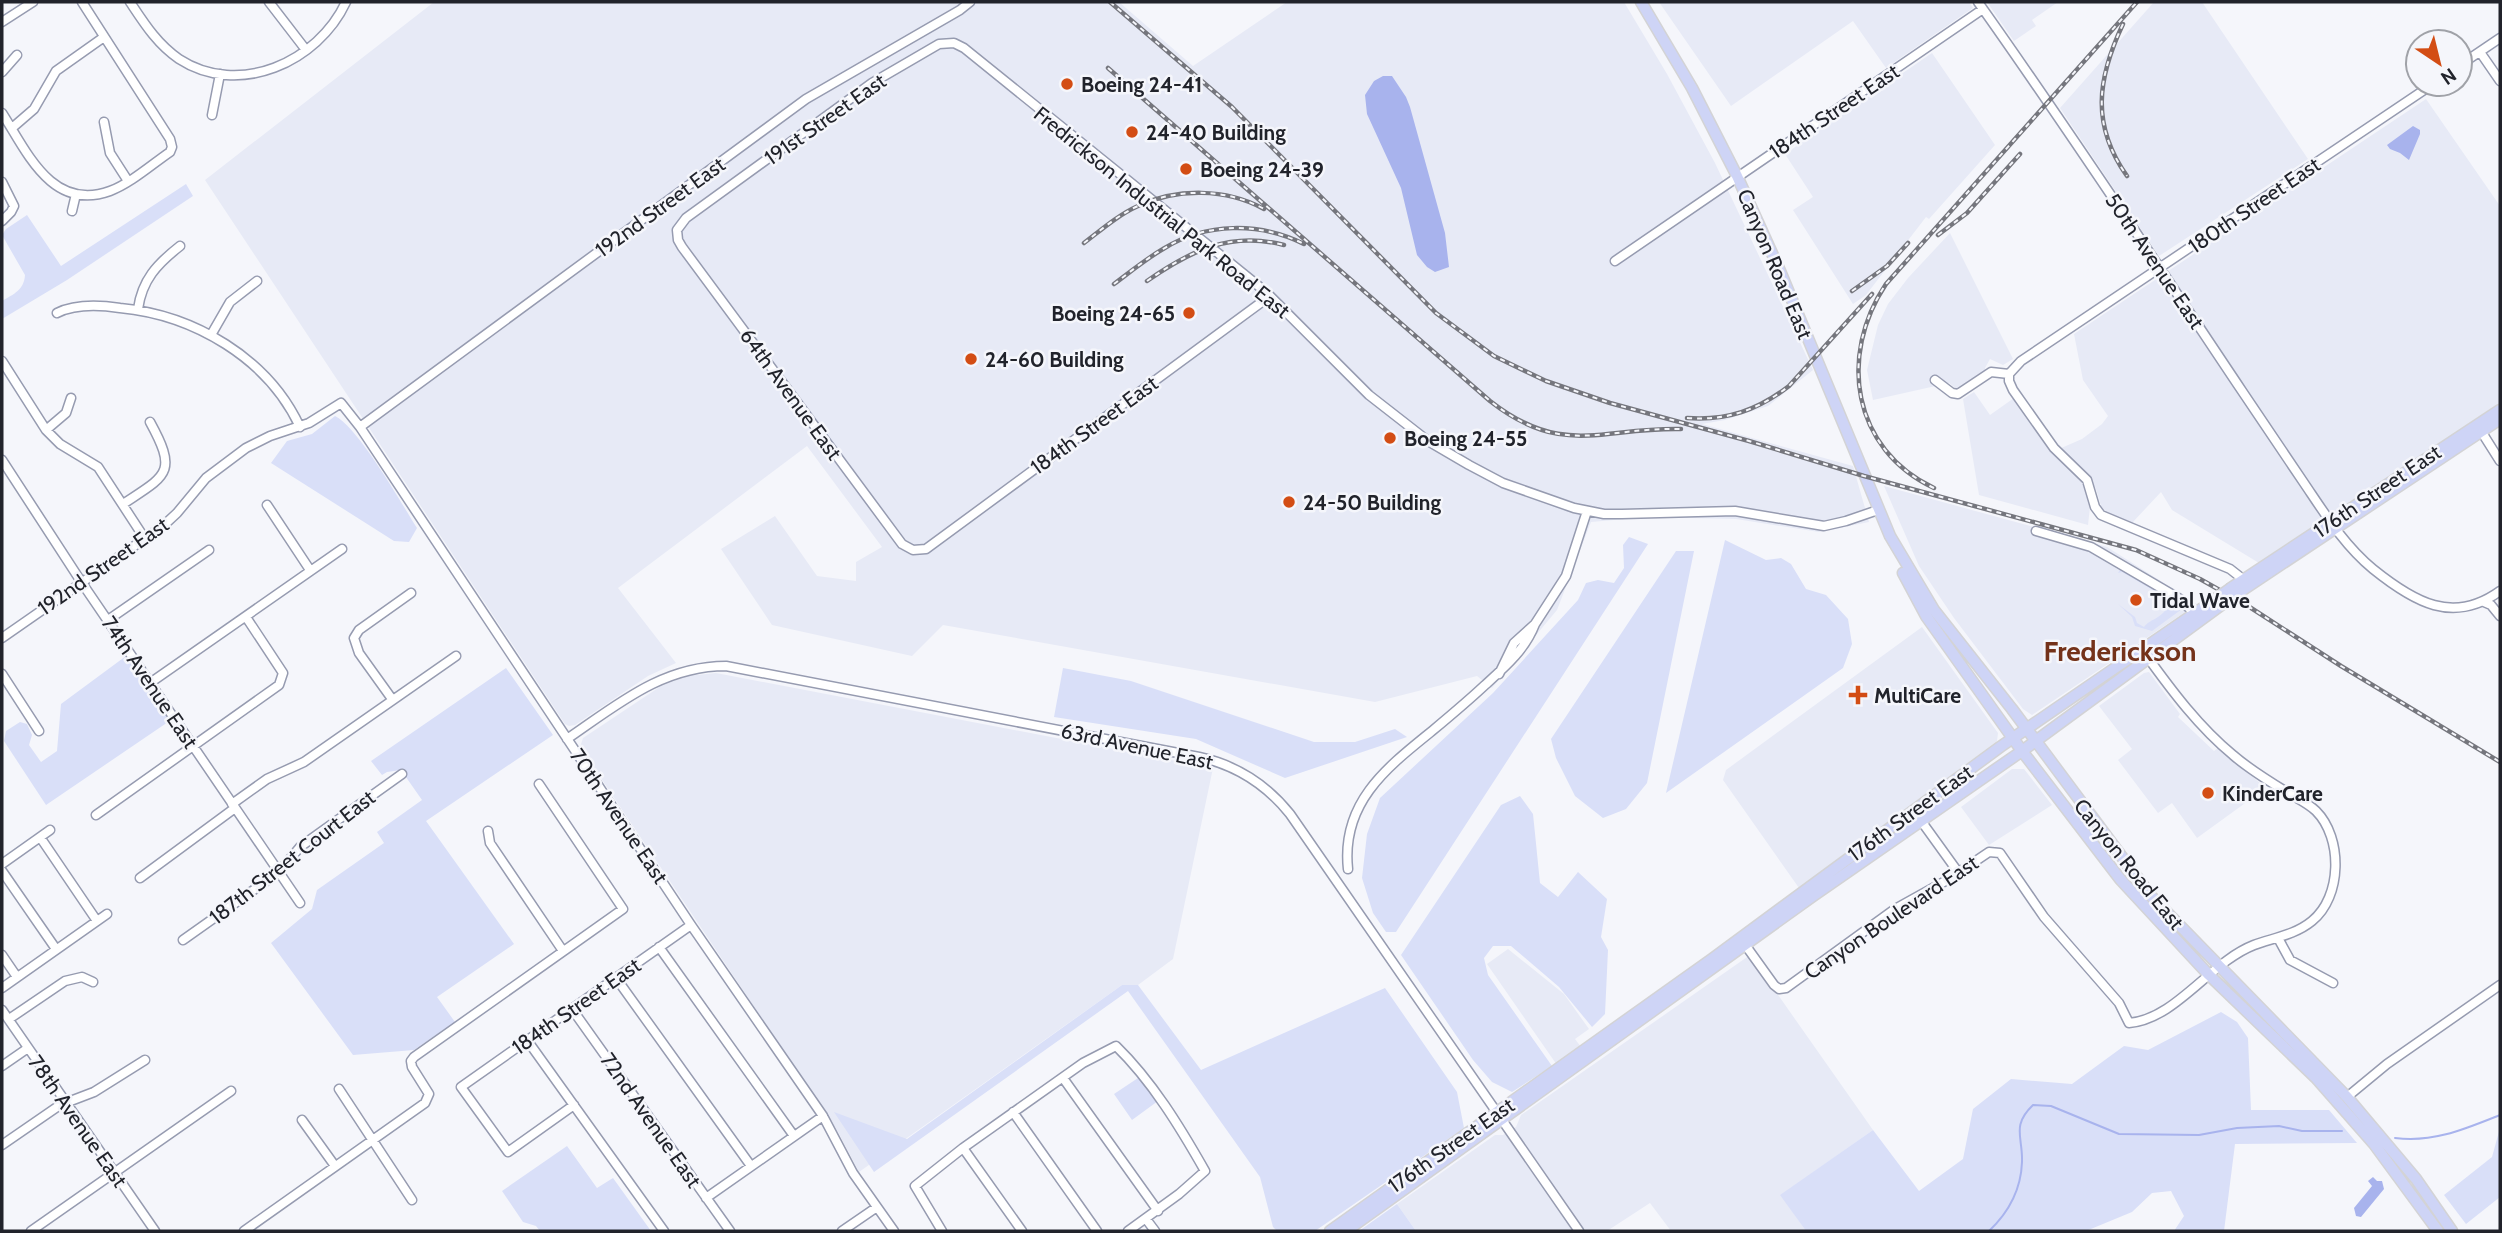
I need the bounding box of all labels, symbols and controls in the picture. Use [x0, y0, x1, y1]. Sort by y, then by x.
north arrow [2404, 28, 2474, 98]
street label: 184th Street East [1764, 58, 1904, 164]
text: N [2436, 63, 2461, 90]
street label: 191st Street East [760, 68, 890, 170]
place label: Boeing 24-41 [1081, 72, 1202, 97]
marker: Boeing 24-41 [1059, 76, 1075, 92]
street label: Fredrickson Industrial Park Road East [1029, 101, 1295, 323]
place label: 24-40 Building [1146, 120, 1286, 145]
marker: 24-40 Building [1124, 124, 1140, 140]
street label: 192nd Street East [590, 152, 730, 262]
street label: 180th Street East [2183, 152, 2325, 258]
place label: Boeing 24-39 [1200, 157, 1324, 182]
marker: Boeing 24-39 [1178, 161, 1194, 177]
street label: Canyon Road East [1732, 185, 1818, 343]
street label: 50th Avenue East [2100, 189, 2210, 333]
place label: Boeing 24-65 [1051, 301, 1175, 326]
marker: Boeing 24-65 [1181, 305, 1197, 321]
street label: 64th Avenue East [735, 324, 847, 464]
place label: 24-60 Building [985, 347, 1124, 372]
marker: 24-60 Building [963, 351, 979, 367]
street label: 184th Street East [1026, 370, 1162, 480]
place label: Boeing 24-55 [1404, 426, 1527, 451]
marker: Boeing 24-55 [1382, 430, 1398, 446]
street label: 176th Street East [2309, 439, 2445, 543]
place label: 24-50 Building [1303, 490, 1441, 515]
marker: 24-50 Building [1281, 494, 1297, 510]
street label: 192nd Street East [33, 512, 173, 620]
place label: Tidal Wave [2150, 588, 2250, 613]
marker: Tidal Wave [2128, 592, 2144, 608]
street label: 74th Avenue East [97, 611, 203, 753]
district label: Frederickson [2043, 634, 2197, 668]
place label: MultiCare [1874, 683, 1961, 708]
marker: MultiCare [1848, 685, 1868, 705]
street label: 63rd Avenue East [1059, 718, 1215, 774]
street label: 70th Avenue East [565, 744, 673, 888]
street label: 176th Street East [1843, 759, 1977, 867]
place label: KinderCare [2222, 781, 2323, 806]
street label: 187th Street Court East [204, 785, 380, 929]
marker: KinderCare [2200, 785, 2216, 801]
street label: Canyon Road East [2069, 794, 2189, 934]
street label: Canyon Boulevard East [1799, 850, 1983, 984]
street label: 184th Street East [507, 952, 645, 1060]
street label: 72nd Avenue East [595, 1048, 707, 1192]
street label: 78th Avenue East [23, 1050, 133, 1192]
street label: 176th Street East [1383, 1092, 1519, 1198]

